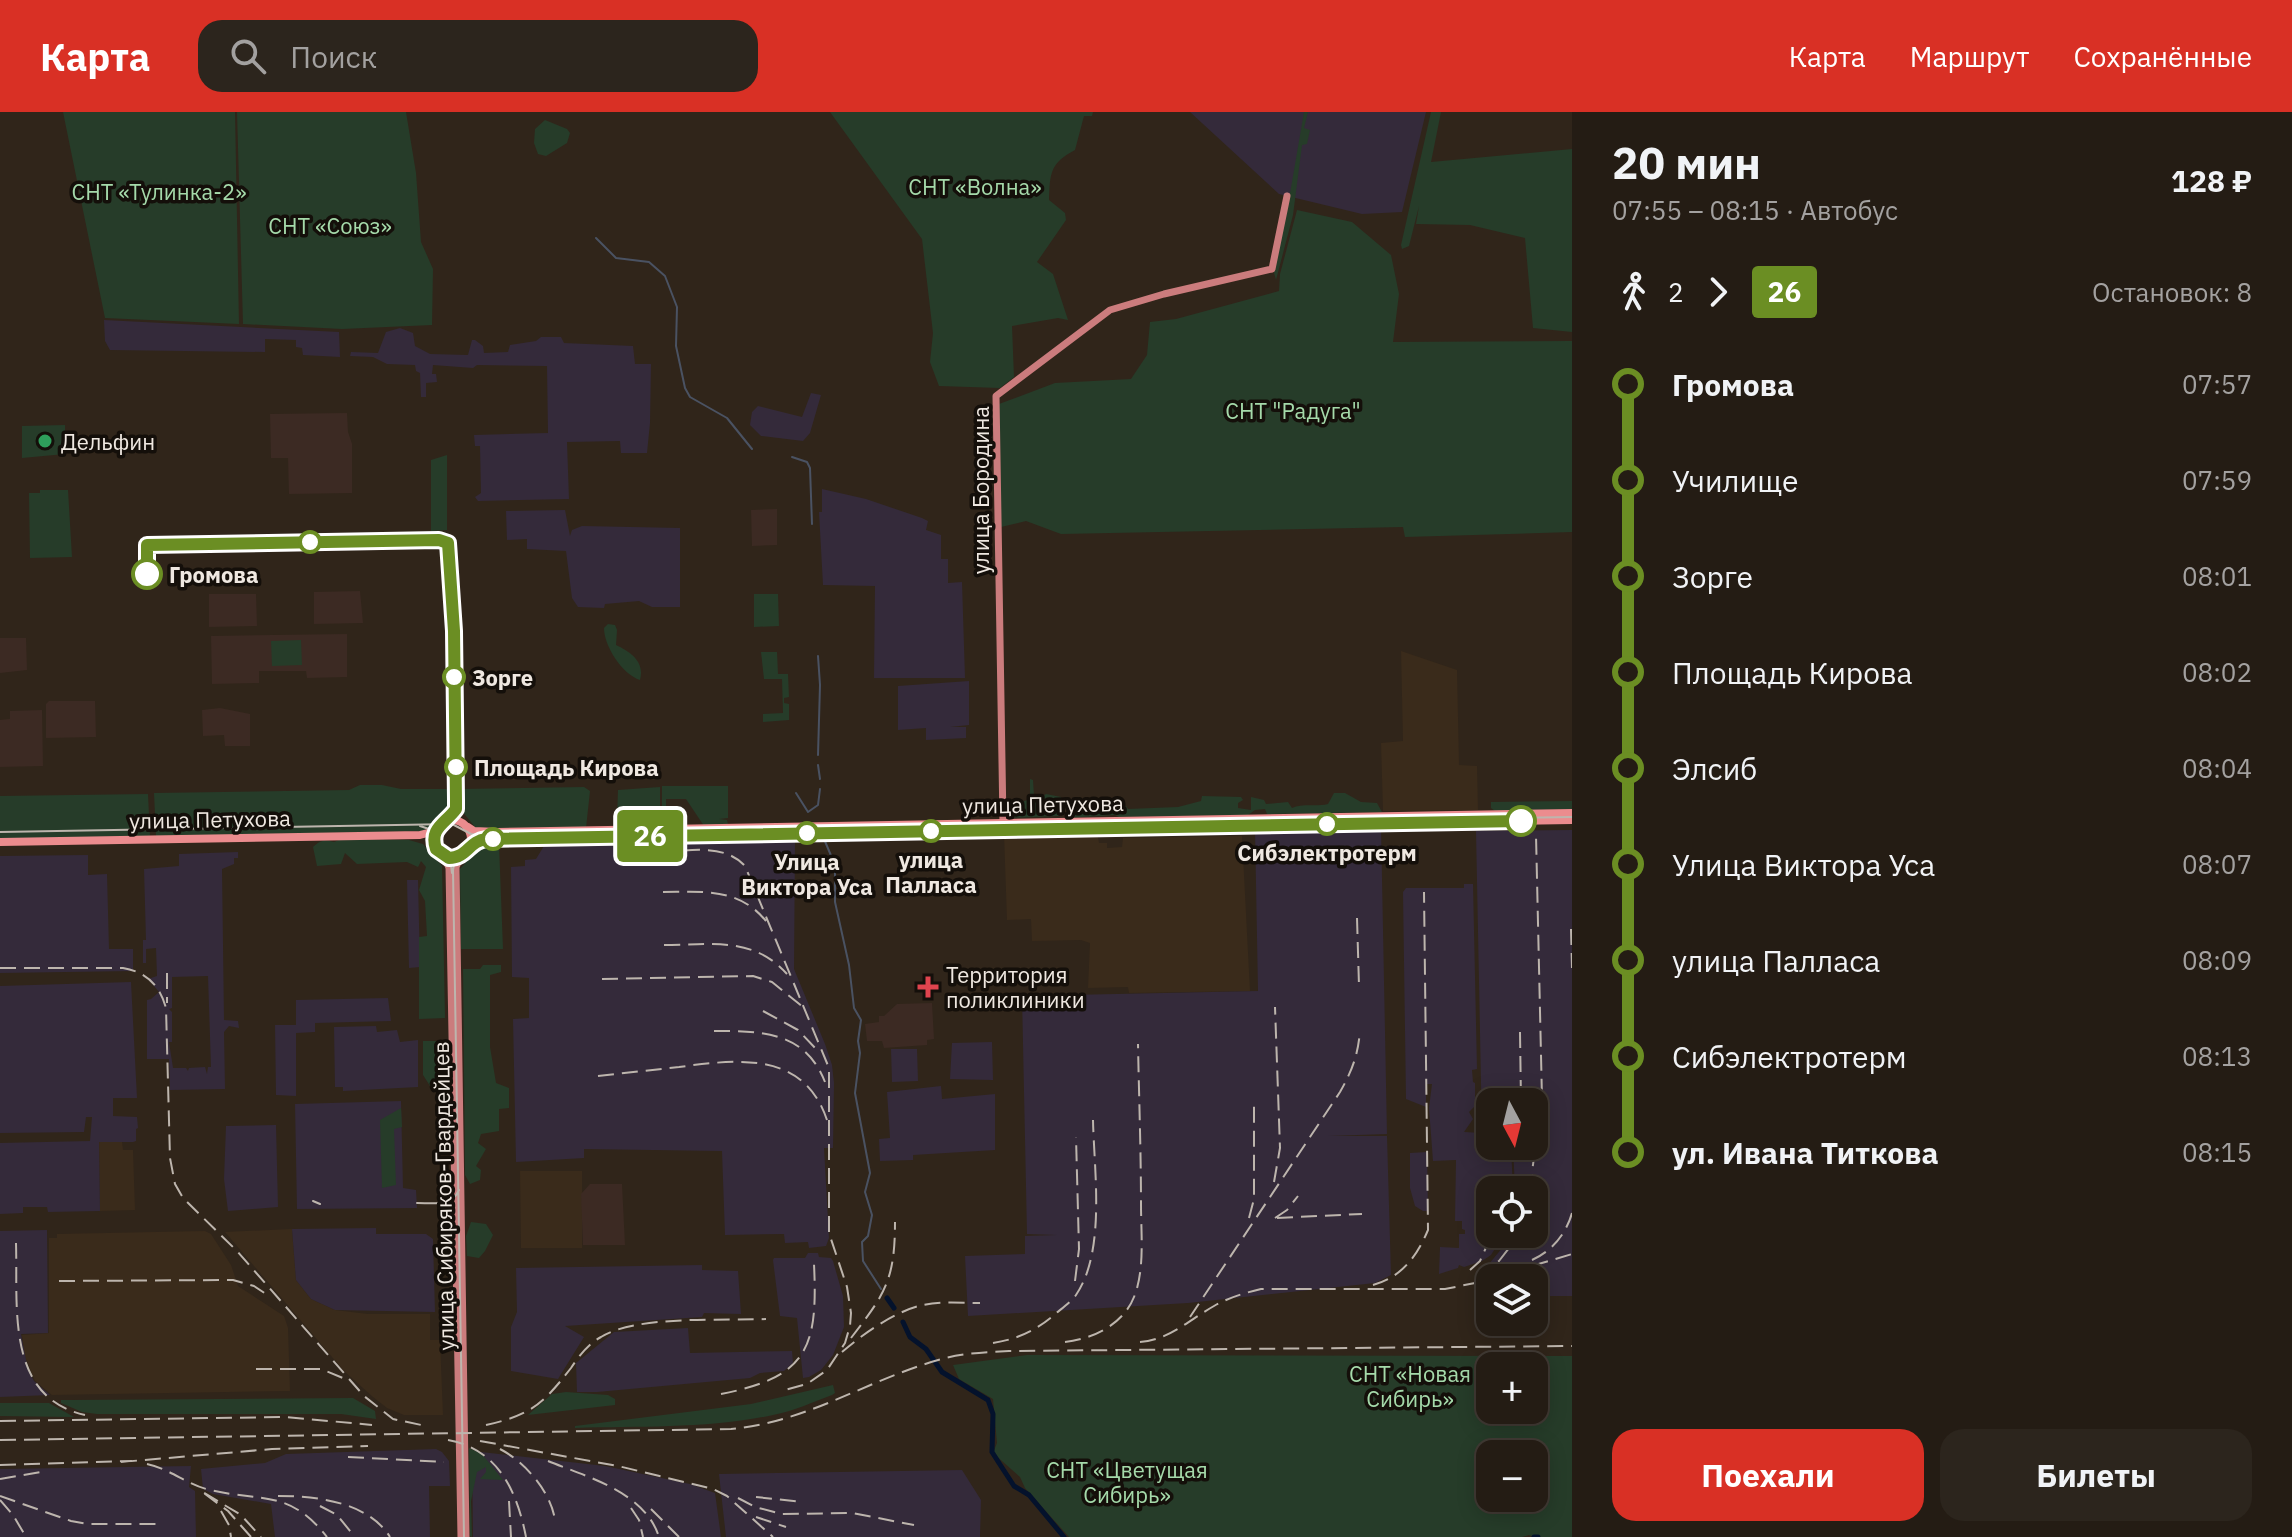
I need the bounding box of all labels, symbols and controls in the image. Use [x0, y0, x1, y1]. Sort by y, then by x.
search box [198, 20, 758, 92]
text: Карта [40, 32, 150, 81]
icon: search [226, 34, 270, 78]
text: Поиск [290, 37, 377, 76]
text: Карта [1789, 38, 1866, 75]
text: Маршрут [1910, 38, 2029, 75]
text: Сохранённые [2073, 38, 2252, 75]
text: 20 мин [1612, 134, 1761, 191]
text: 128 ₽ [2171, 161, 2252, 200]
park label: СНТ «Волна» [908, 172, 1042, 201]
park label: СНТ «Тулинка-2» [71, 177, 247, 206]
text: 07:55 – 08:15 · Автобус [1612, 193, 1898, 227]
park label: СНТ «Союз» [268, 211, 392, 240]
icon: walk [1612, 270, 1656, 314]
icon: forward [1696, 270, 1740, 314]
text: 26 [1768, 273, 1801, 310]
text: 2 [1668, 275, 1684, 309]
text: Остановок: 8 [2092, 275, 2252, 309]
text: Громова [1672, 365, 1794, 404]
text: 07:57 [2182, 367, 2252, 401]
park label: СНТ "Радуга" [1225, 396, 1361, 425]
street label: улица Бородина [966, 406, 995, 574]
place label: Дельфин [61, 427, 155, 456]
marker: Дельфин [36, 432, 54, 450]
text: Училище [1672, 461, 1798, 500]
text: 07:59 [2182, 463, 2252, 497]
unlabelled marker [299, 531, 321, 553]
text: Зорге [1672, 557, 1753, 596]
marker: Громова [132, 559, 162, 589]
text: 08:01 [2182, 559, 2252, 593]
place label: Громова [169, 560, 259, 589]
text: Площадь Кирова [1672, 653, 1913, 692]
text: 08:02 [2182, 655, 2252, 689]
place label: Зорге [472, 663, 533, 692]
marker: Зорге [443, 666, 465, 688]
text: Элсиб [1672, 749, 1757, 788]
text: 08:04 [2182, 751, 2252, 785]
place label: Площадь Кирова [474, 753, 659, 782]
marker: Площадь Кирова [445, 756, 467, 778]
street label: улица Петухова [962, 788, 1124, 820]
street label: улица Петухова [129, 803, 291, 835]
unlabelled marker [1506, 806, 1536, 836]
line badge: 26 [614, 810, 686, 862]
marker: Сибэлектротерм [1316, 813, 1338, 835]
text: 26 [633, 817, 667, 854]
marker: улица Палласа [920, 820, 942, 842]
marker: Улица Виктора Уса [796, 822, 818, 844]
unlabelled marker [482, 828, 504, 850]
place label: Сибэлектротерм [1237, 838, 1417, 867]
place label: улица Палласа [885, 845, 977, 899]
text: Улица Виктора Уса [1672, 845, 1935, 884]
place label: Улица Виктора Уса [741, 847, 873, 901]
text: 08:07 [2182, 847, 2252, 881]
text: улица Палласа [1672, 941, 1880, 980]
text: 08:09 [2182, 943, 2252, 977]
place label: Территория поликлиники [946, 960, 1085, 1014]
marker: Территория поликлиники [917, 976, 939, 998]
text: Сибэлектротерм [1672, 1037, 1907, 1076]
text: 08:13 [2182, 1039, 2252, 1073]
street label: улица Сибиряков-Гвардейцев [426, 1041, 460, 1351]
north arrow [1476, 1088, 1548, 1160]
map controls [1476, 1088, 1548, 1512]
text: ул. Ивана Титкова [1672, 1133, 1939, 1172]
text: 08:15 [2182, 1135, 2252, 1169]
button: locate [1476, 1176, 1548, 1248]
button: layers [1476, 1264, 1548, 1336]
button: + [1476, 1352, 1548, 1424]
park label: СНТ «Новая Сибирь» [1349, 1359, 1471, 1413]
button: Поехали [1612, 1429, 1924, 1521]
button: Билеты [1940, 1429, 2252, 1521]
button: − [1476, 1440, 1548, 1512]
park label: СНТ «Цветущая Сибирь» [1046, 1455, 1208, 1509]

